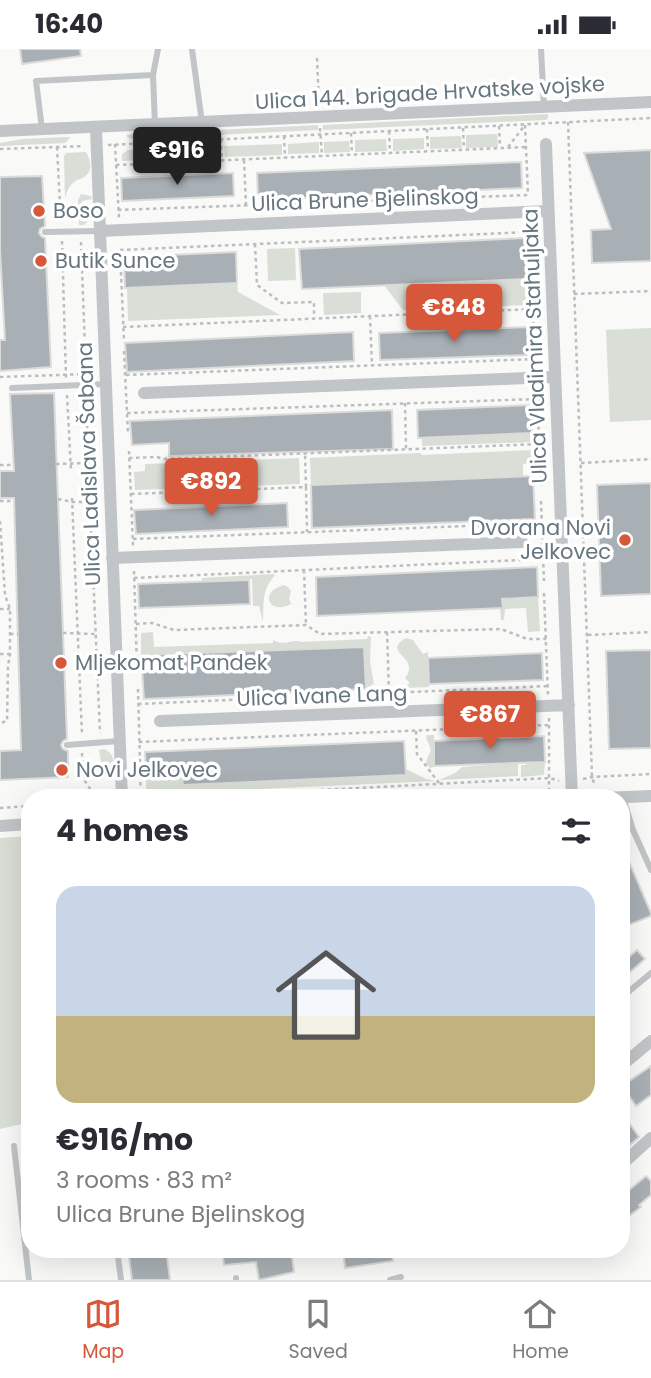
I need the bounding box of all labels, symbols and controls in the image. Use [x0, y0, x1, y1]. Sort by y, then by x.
text: 16:40 [35, 6, 103, 42]
street label: Ulica 144. brigade Hrvatske vojske [254, 69, 606, 116]
pin: €916 [136, 127, 218, 187]
text: €916 [149, 134, 205, 166]
street label: Ulica Brune Bjelinskog [251, 181, 479, 218]
place label: Boso [53, 196, 104, 225]
marker: Boso [31, 203, 47, 219]
street label: Ulica Vladimira Stahuljaka [515, 208, 554, 484]
place label: Butik Sunce [55, 246, 176, 275]
marker: Butik Sunce [33, 253, 49, 269]
pin: €848 [413, 285, 495, 344]
text: €848 [422, 291, 486, 323]
street label: Ulica Ladislava Šabana [70, 342, 107, 587]
pin: €892 [170, 459, 252, 518]
text: €892 [181, 465, 241, 497]
place label: Dvorana Novi Jelkovec [471, 513, 611, 566]
marker: Dvorana Novi Jelkovec [617, 532, 633, 548]
place label: Mljekomat Pandek [75, 648, 268, 677]
marker: Mljekomat Pandek [53, 655, 69, 671]
street label: Ulica Ivane Lang [236, 678, 408, 713]
pin: €867 [449, 691, 531, 751]
text: €867 [460, 698, 520, 730]
place label: Novi Jelkovec [76, 755, 218, 784]
marker: Novi Jelkovec [54, 762, 70, 778]
text: 4 homes [56, 809, 189, 852]
icon: filters [557, 812, 595, 850]
icon: home [263, 932, 389, 1058]
text: €916/mo [56, 1118, 193, 1161]
text: 3 rooms · 83 m² [56, 1164, 232, 1196]
text: Ulica Brune Bjelinskog [56, 1198, 305, 1230]
tab: Map [82, 1295, 124, 1366]
tab: Saved [289, 1295, 348, 1366]
tab: Home [512, 1295, 569, 1366]

